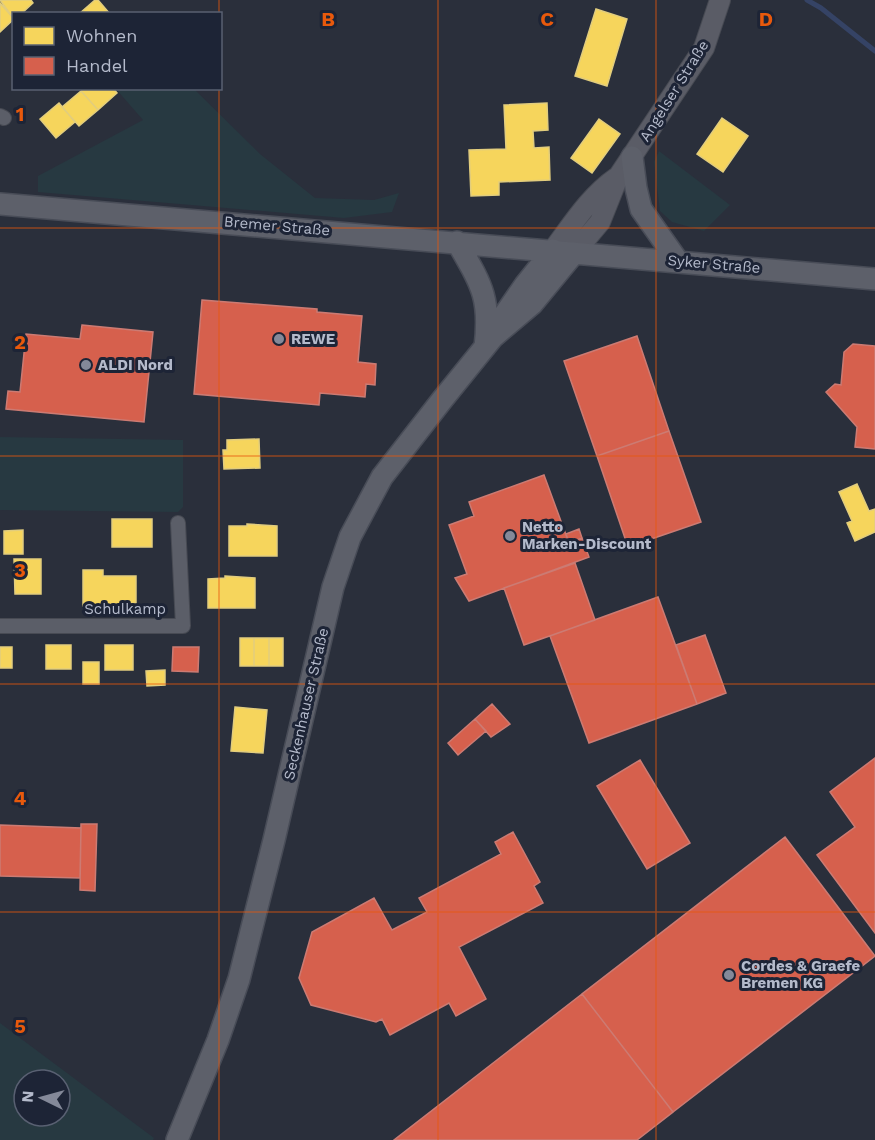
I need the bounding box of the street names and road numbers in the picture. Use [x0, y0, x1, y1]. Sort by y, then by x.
street label: Angelser Straße [636, 37, 712, 145]
street label: Bremer Straße [223, 212, 331, 240]
street label: Syker Straße [667, 251, 761, 277]
street label: Schulkamp [84, 600, 166, 618]
street label: Seckenhauser Straße [280, 626, 332, 782]

